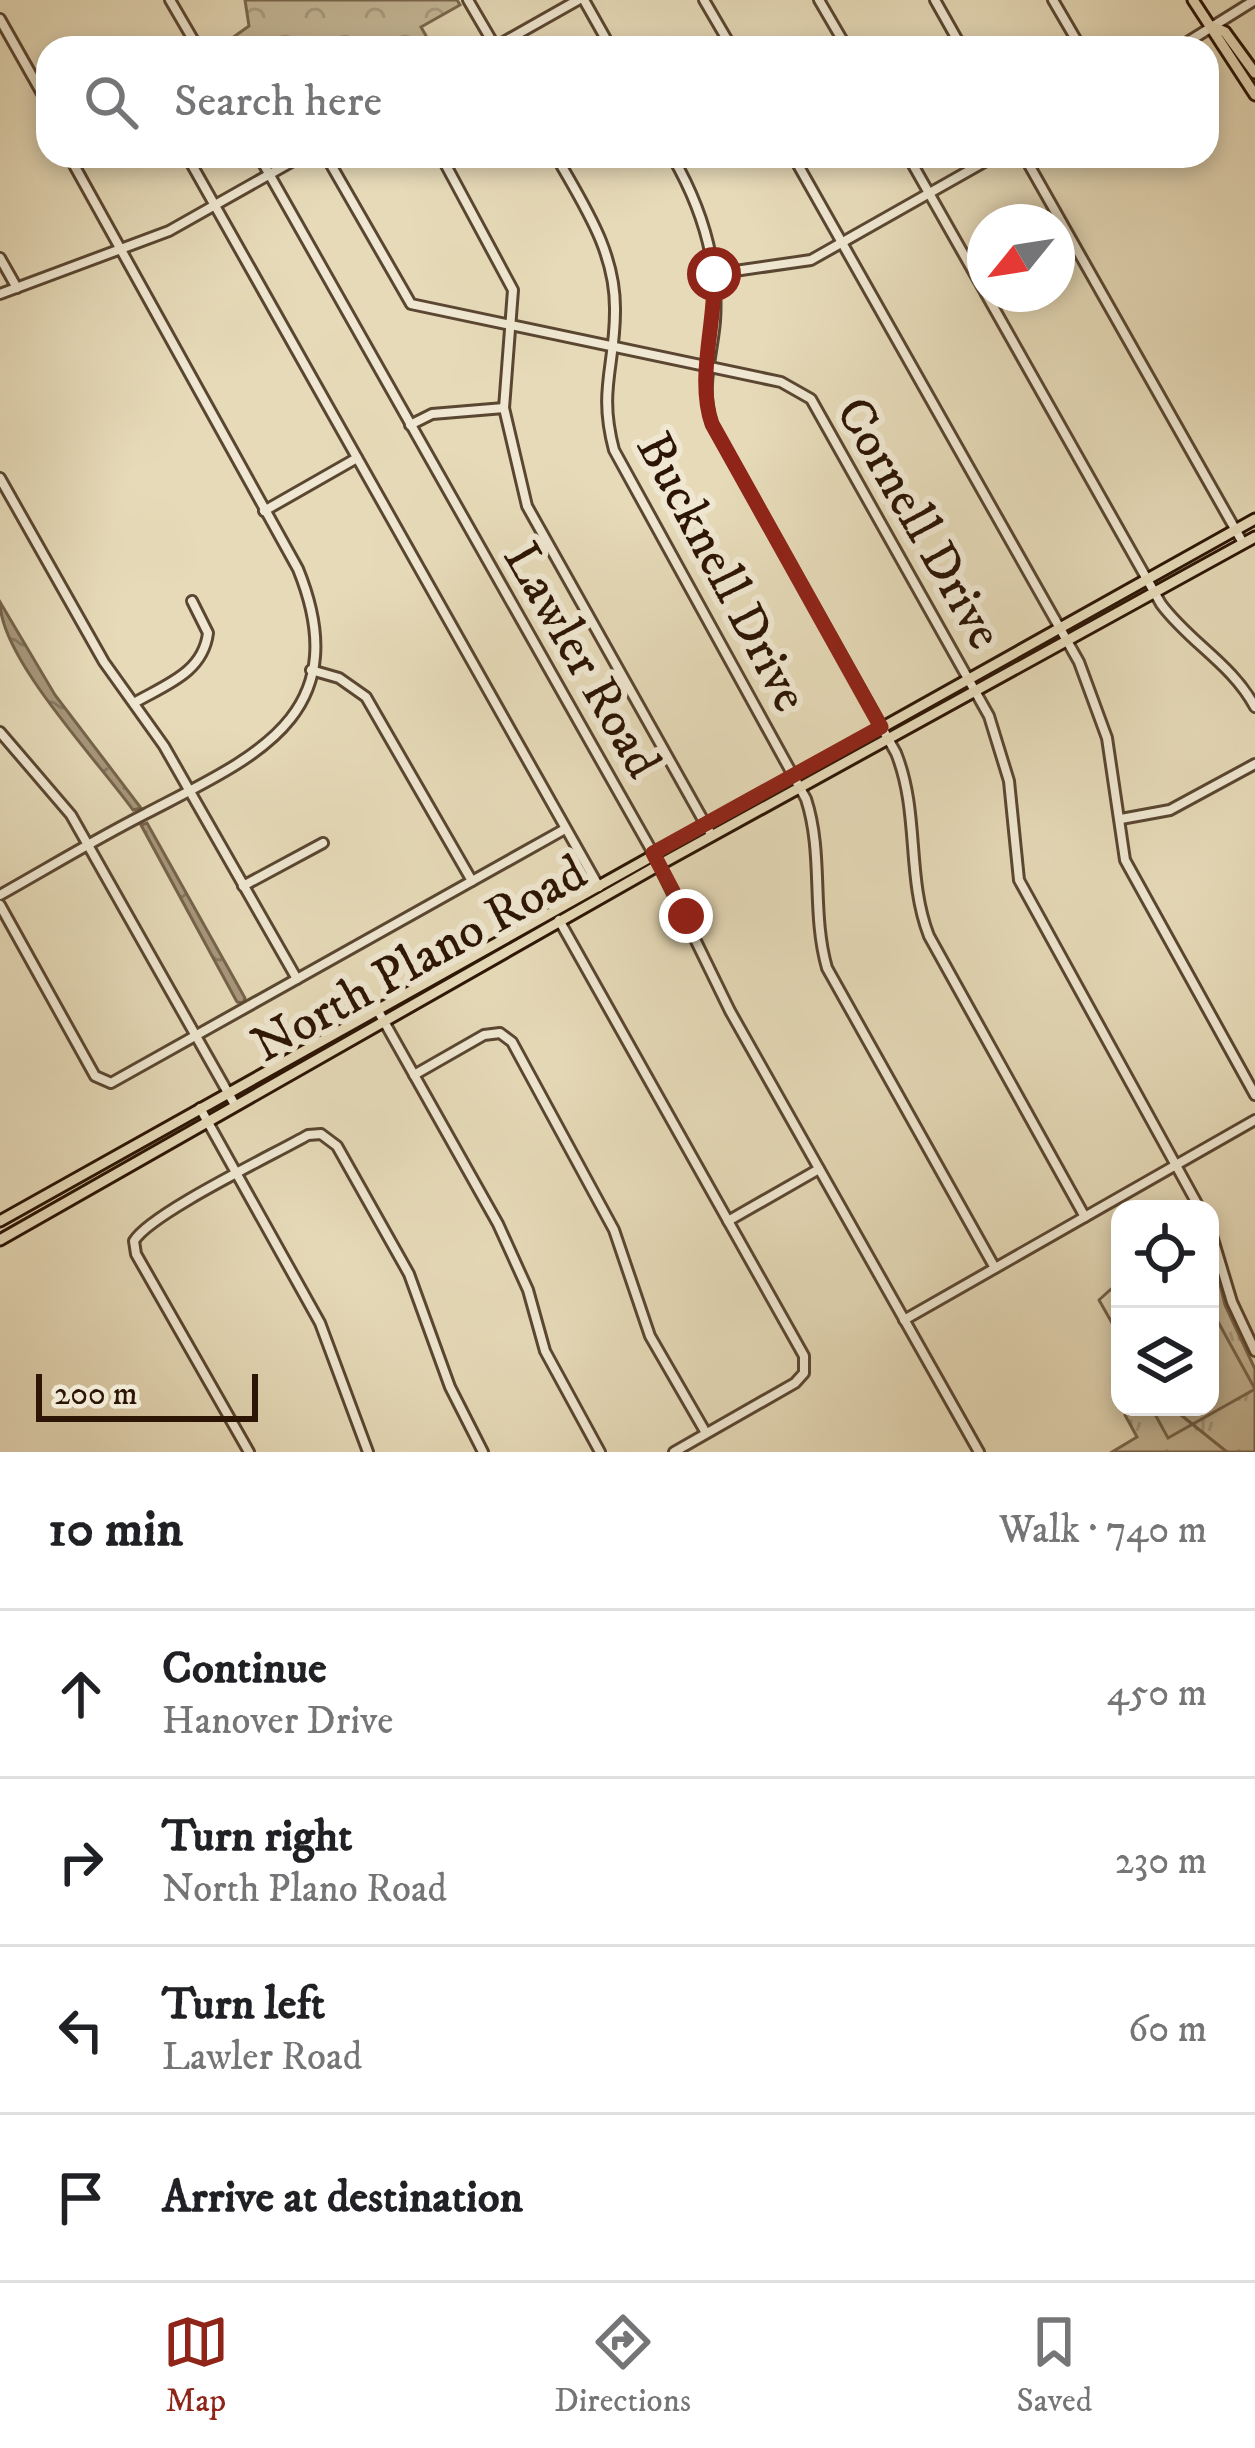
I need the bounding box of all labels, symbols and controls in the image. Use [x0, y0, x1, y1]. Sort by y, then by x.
search box [36, 36, 1219, 168]
icon: search [78, 69, 144, 135]
text: Search here [174, 74, 382, 130]
north arrow [967, 204, 1075, 312]
route start [687, 247, 741, 301]
street label: Cornell Drive [821, 386, 1016, 661]
street label: Bucknell Drive [621, 422, 822, 723]
street label: Lawler Road [488, 531, 675, 790]
street label: North Plano Road [241, 841, 598, 1078]
route end [659, 889, 713, 943]
map controls [1111, 1200, 1219, 1416]
button: locate [1111, 1200, 1219, 1308]
button: layers [1111, 1308, 1219, 1416]
scale bar [36, 1368, 258, 1421]
text: 200 m [54, 1374, 138, 1415]
text: 10 min [48, 1498, 183, 1562]
text: Walk · 740 m [999, 1506, 1207, 1555]
text: Continue [162, 1641, 327, 1697]
icon: ahead [48, 1661, 114, 1727]
text: 450 m [1107, 1669, 1207, 1718]
text: Hanover Drive [162, 1697, 393, 1746]
text: Turn right [162, 1809, 352, 1865]
icon: right [48, 1829, 114, 1895]
text: 230 m [1115, 1837, 1207, 1886]
text: North Plano Road [162, 1865, 447, 1914]
text: Turn left [162, 1977, 325, 2033]
icon: left [48, 1997, 114, 2063]
text: 60 m [1128, 2005, 1207, 2054]
text: Lawler Road [162, 2033, 362, 2082]
icon: arrive [48, 2165, 114, 2231]
text: Arrive at destination [162, 2170, 523, 2226]
tab: Map [163, 2309, 229, 2422]
tab: Directions [554, 2309, 691, 2422]
tab: Saved [1016, 2309, 1092, 2422]

